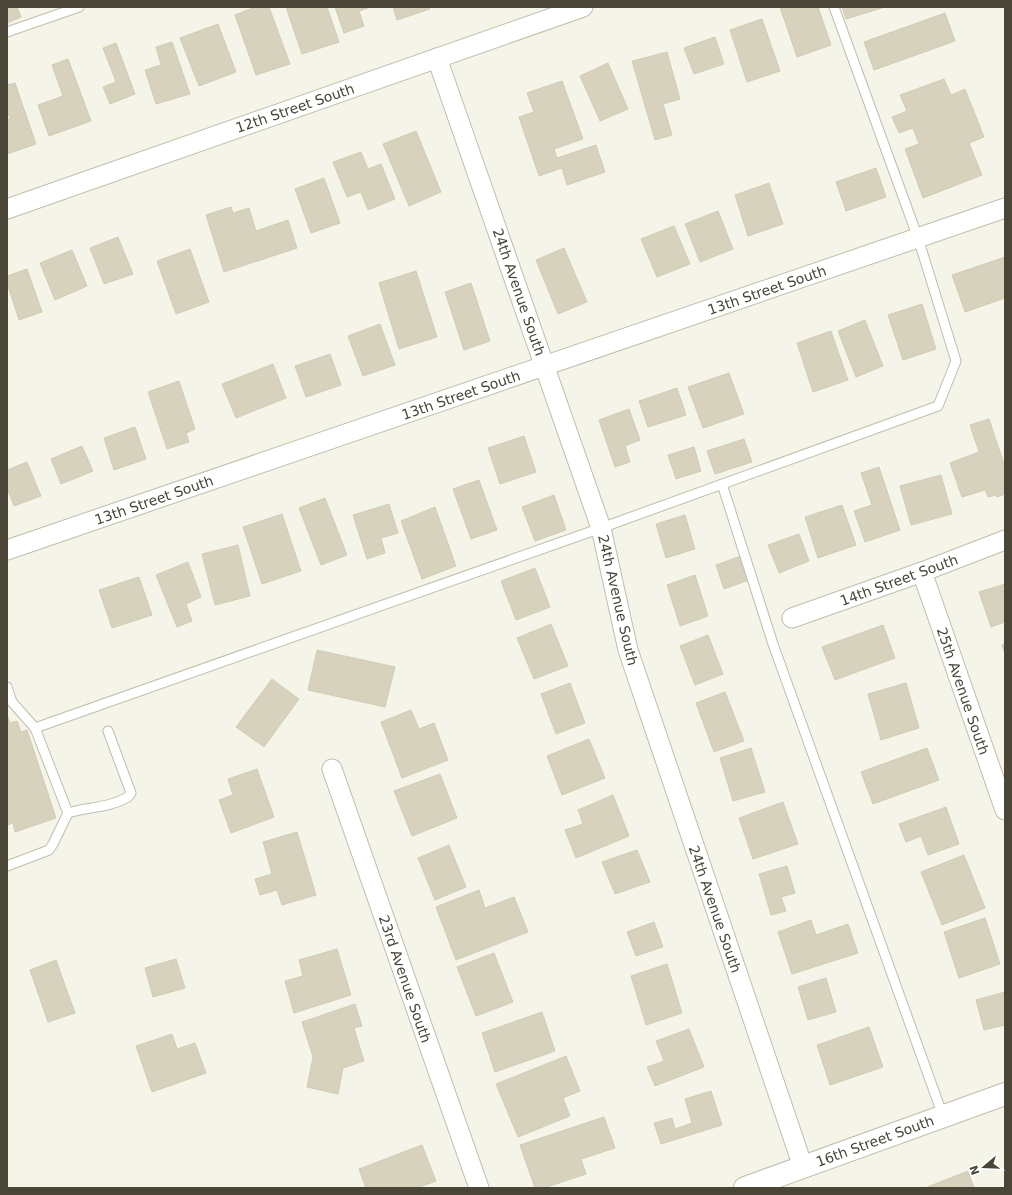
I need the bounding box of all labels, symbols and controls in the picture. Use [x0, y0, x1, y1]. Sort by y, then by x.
street label: 12th Street South [234, 80, 356, 136]
street label: 24th Avenue South [490, 226, 548, 358]
street label: 13th Street South [706, 262, 828, 318]
street label: 13th Street South [400, 367, 522, 423]
street label: 13th Street South [93, 472, 215, 528]
street label: 24th Avenue South [595, 533, 641, 667]
street label: 14th Street South [838, 551, 960, 609]
street label: 25th Avenue South [934, 625, 992, 757]
street label: 24th Avenue South [686, 843, 744, 975]
street label: 23rd Avenue South [376, 913, 434, 1045]
street label: 16th Street South [814, 1112, 936, 1170]
north arrow [964, 1147, 1004, 1187]
text: N [967, 1164, 983, 1177]

